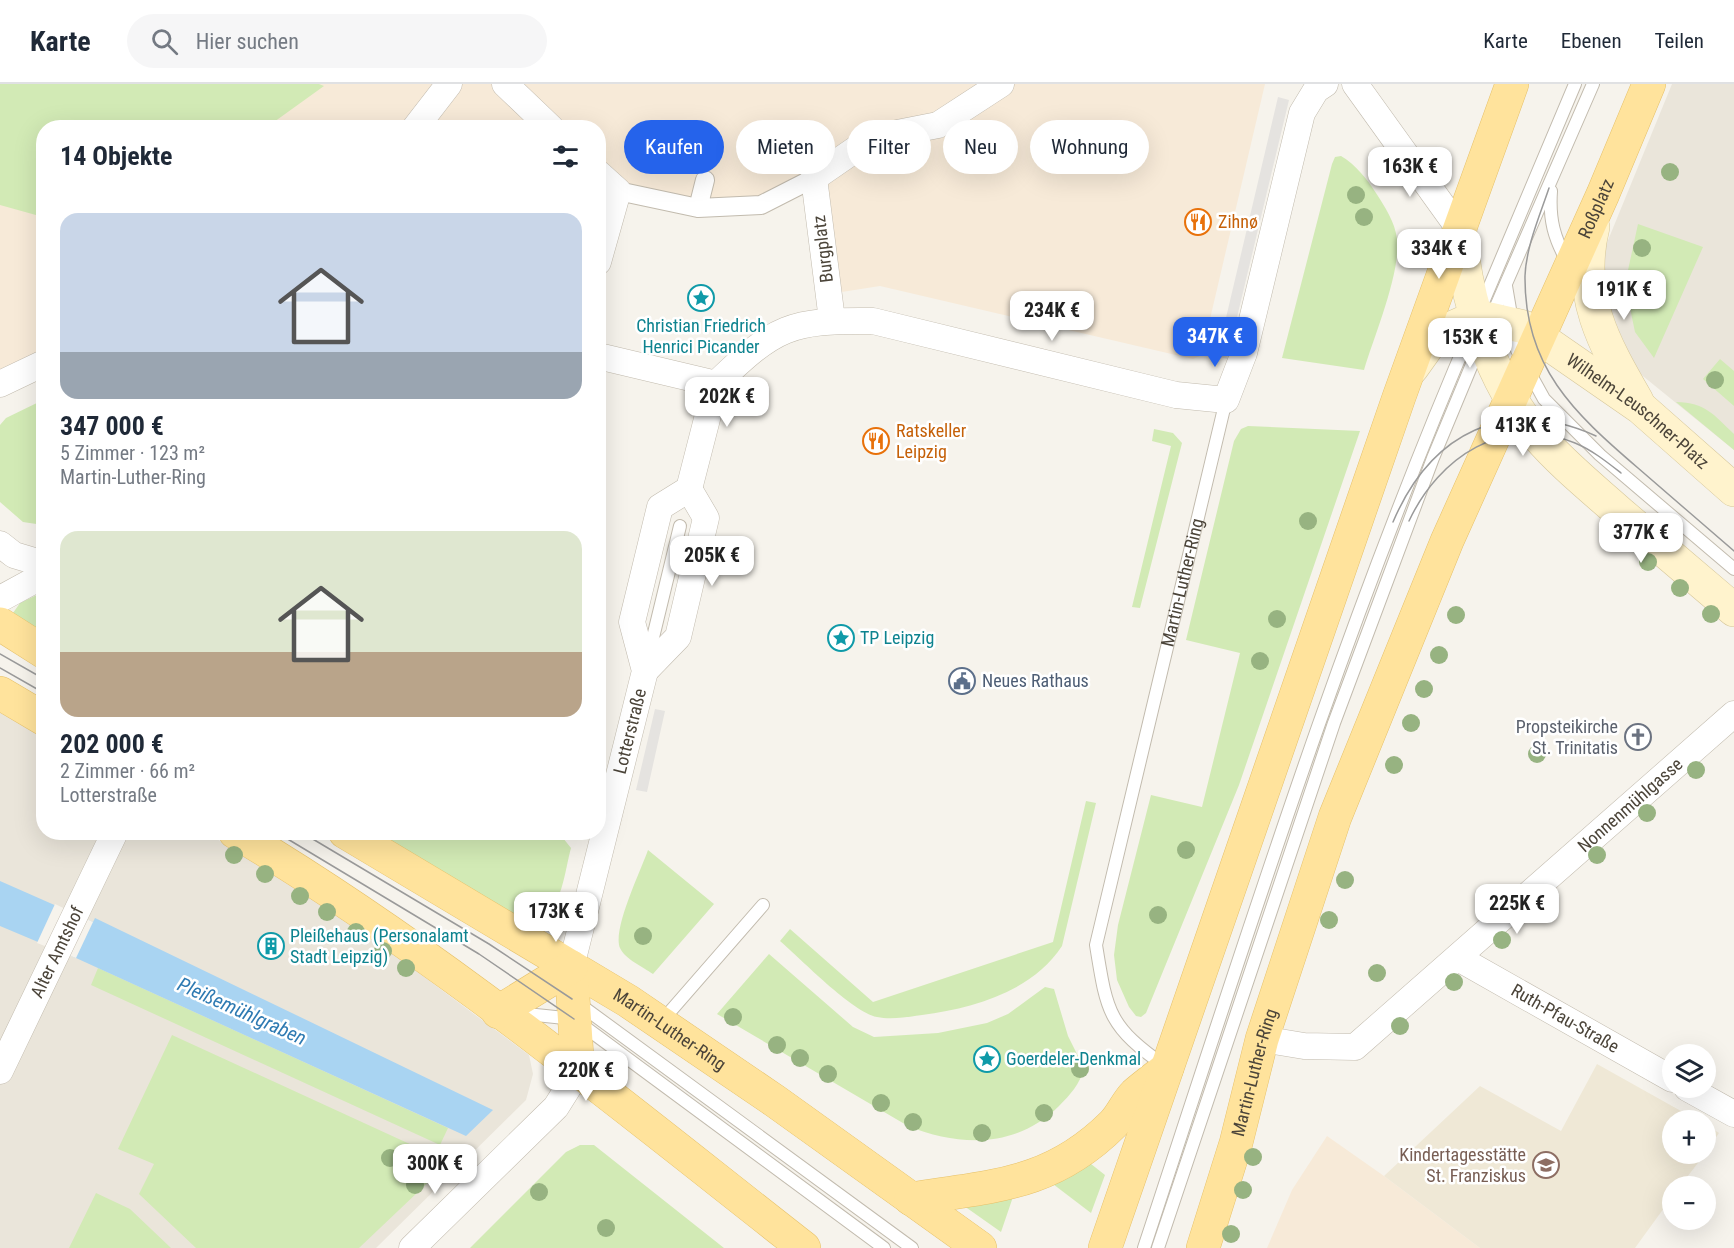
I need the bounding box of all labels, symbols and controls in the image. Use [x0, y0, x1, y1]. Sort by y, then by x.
search box [127, 14, 547, 68]
text: Karte [30, 25, 91, 58]
icon: search [148, 25, 181, 58]
text: Hier suchen [196, 29, 299, 54]
text: Karte [1483, 29, 1528, 53]
text: Ebenen [1561, 29, 1622, 53]
text: Teilen [1655, 29, 1704, 53]
chip: Kaufen [624, 120, 724, 174]
chip: Mieten [736, 120, 835, 174]
chip: Filter [847, 120, 931, 174]
chip: Neu [943, 120, 1018, 174]
chip: Wohnung [1030, 120, 1149, 174]
icon: filters [549, 140, 582, 173]
text: 14 Objekte [60, 141, 173, 171]
pin: 163K € [1361, 147, 1459, 198]
text: 163K € [1382, 154, 1438, 178]
street label: Roßplatz [1573, 176, 1618, 242]
restaurant icon: Zihnø [1183, 207, 1213, 237]
place label: Zihnø [1218, 211, 1258, 232]
street label: Burgplatz [808, 214, 837, 284]
pin: 334K € [1390, 229, 1488, 280]
text: 334K € [1411, 236, 1467, 260]
icon: home [267, 252, 375, 360]
pin: 191K € [1575, 270, 1673, 321]
text: 191K € [1596, 277, 1652, 301]
place icon: Christian Friedrich Henrici Picander [686, 283, 716, 313]
pin: 234K € [1003, 291, 1101, 342]
text: 234K € [1024, 298, 1080, 322]
place label: Christian Friedrich Henrici Picander [636, 315, 766, 357]
pin: 347K € [1166, 317, 1264, 368]
pin: 153K € [1421, 318, 1519, 369]
text: 347K € [1187, 324, 1243, 348]
text: 153K € [1442, 325, 1498, 349]
street label: Wilhelm-Leuschner-Platz [1563, 349, 1714, 473]
pin: 202K € [678, 377, 776, 428]
text: 202K € [699, 384, 755, 408]
pin: 413K € [1474, 406, 1572, 457]
text: 347 000 € [60, 411, 164, 441]
text: 413K € [1495, 413, 1551, 437]
place label: Ratskeller Leipzig [896, 420, 967, 462]
restaurant icon: Ratskeller Leipzig [861, 426, 891, 456]
text: 5 Zimmer · 123 m² [60, 441, 205, 465]
text: Martin-Luther-Ring [60, 465, 206, 489]
pin: 377K € [1592, 513, 1690, 564]
street label: Martin-Luther-Ring [1157, 516, 1207, 649]
text: 377K € [1613, 520, 1669, 544]
pin: 205K € [663, 536, 761, 587]
text: 205K € [684, 543, 740, 567]
icon: home [267, 570, 375, 678]
place icon: TP Leipzig [826, 623, 856, 653]
place label: TP Leipzig [860, 627, 934, 648]
public building icon: Neues Rathaus [947, 666, 977, 696]
place label: Neues Rathaus [982, 670, 1089, 691]
street label: Lotterstraße [609, 686, 650, 776]
place label: Propsteikirche St. Trinitatis [1516, 716, 1618, 758]
church icon: Propsteikirche St. Trinitatis [1623, 722, 1653, 752]
text: 202 000 € [60, 729, 164, 759]
street label: Nonnenmühlgasse [1573, 753, 1687, 856]
text: 2 Zimmer · 66 m² [60, 759, 195, 783]
text: Lotterstraße [60, 783, 157, 807]
pin: 225K € [1468, 884, 1566, 935]
text: 225K € [1489, 891, 1545, 915]
pin: 173K € [507, 892, 605, 943]
text: 173K € [528, 899, 584, 923]
street label: Alter Amtshof [26, 902, 88, 1001]
place label: Pleißehaus (Personalamt Stadt Leipzig) [290, 925, 469, 968]
building icon: Pleißehaus (Personalamt Stadt Leipzig) [256, 931, 286, 961]
water label: Pleißemühlgraben [174, 972, 310, 1050]
street label: Ruth-Pfau-Straße [1508, 979, 1623, 1057]
street label: Martin-Luther-Ring [610, 984, 730, 1075]
street label: Martin-Luther-Ring [1227, 1006, 1281, 1138]
place icon: Goerdeler-Denkmal [972, 1044, 1002, 1074]
map controls [1662, 1044, 1716, 1230]
button: layers [1662, 1044, 1716, 1098]
place label: Goerdeler-Denkmal [1006, 1048, 1141, 1069]
pin: 220K € [537, 1051, 635, 1102]
text: 220K € [558, 1058, 614, 1082]
button: + [1662, 1110, 1716, 1164]
pin: 300K € [386, 1144, 484, 1195]
place label: Kindertagesstätte St. Franziskus [1399, 1144, 1526, 1186]
school or university icon: Kindertagesstätte St. Franziskus [1531, 1150, 1561, 1180]
text: 300K € [407, 1151, 463, 1175]
button: − [1662, 1176, 1716, 1230]

